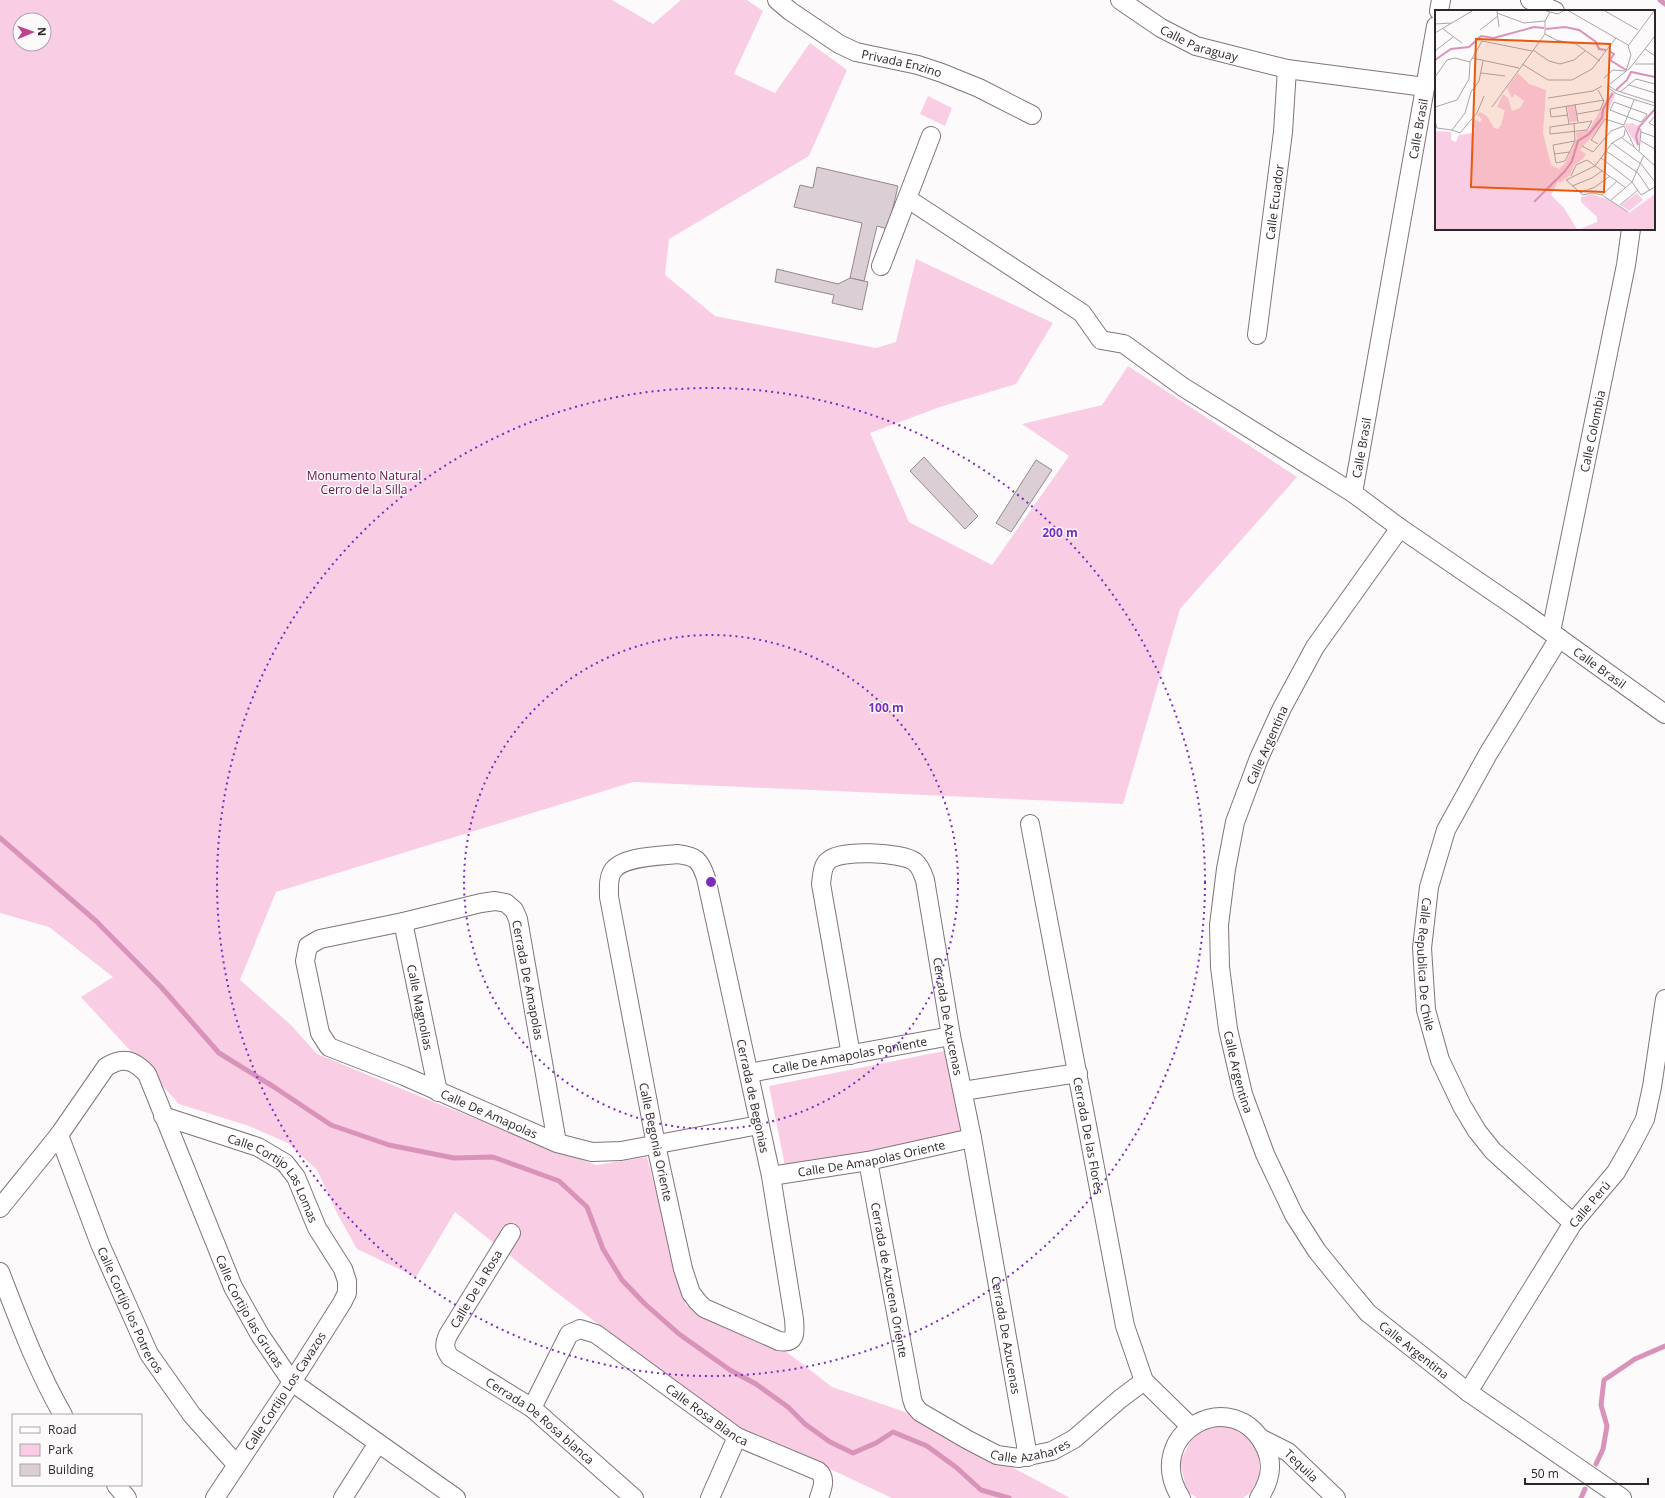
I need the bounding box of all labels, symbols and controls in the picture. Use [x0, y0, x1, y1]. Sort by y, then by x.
inset map [1435, 10, 1655, 230]
north arrow [12, 12, 52, 52]
street label: Calle Paraguay [1157, 21, 1241, 65]
text: N [35, 27, 50, 36]
street label: Privada Enzino [860, 45, 944, 81]
street label: Calle Brasil [1404, 97, 1431, 160]
street label: Calle Ecuador [1261, 163, 1287, 241]
street label: Calle Colombia [1575, 389, 1609, 474]
street label: Calle Brasil [1347, 416, 1375, 479]
park label: Monumento Natural Cerro de la Silla [307, 467, 421, 498]
text: 200 m [1042, 524, 1078, 541]
street label: Calle Brasil [1570, 643, 1630, 692]
text: 100 m [868, 699, 904, 716]
street label: Calle Argentina [1242, 703, 1292, 787]
centre of rings [704, 875, 718, 889]
street label: Calle Republica De Chile [1413, 896, 1440, 1033]
street label: Cerrada De Amapolas [508, 919, 548, 1042]
street label: Cerrada De Azucenas [930, 956, 967, 1077]
street label: Calle Magnolias [403, 963, 438, 1052]
street label: Calle Argentina [1220, 1029, 1258, 1116]
street label: Calle De Amapolas Poniente [770, 1032, 928, 1077]
street label: Cerrada de Begonias [733, 1037, 773, 1155]
street label: Cerrada De las Flores [1070, 1075, 1108, 1196]
street label: Calle Begonia Oriente [635, 1081, 677, 1203]
street label: Calle De Amapolas [438, 1085, 541, 1142]
street label: Calle Cortijo Las Lomas [225, 1129, 322, 1225]
street label: Calle De Amapolas Oriente [797, 1136, 947, 1180]
street label: Calle Perú [1564, 1177, 1614, 1231]
street label: Cerrada de Azucena Oriente [867, 1201, 913, 1359]
street label: Calle Cortijo los Potreros [94, 1244, 168, 1376]
street label: Calle De la Rosa [446, 1247, 506, 1331]
street label: Calle Cortijo las Grutas [212, 1252, 288, 1371]
street label: Cerrada De Azucenas [988, 1275, 1025, 1395]
street label: Calle Argentina [1376, 1317, 1453, 1383]
street label: Calle Cortijo Los Cavazos [240, 1328, 330, 1454]
street label: Cerrada De Rosa blanca [483, 1373, 598, 1468]
street label: Calle Rosa Blanca [663, 1379, 751, 1449]
legend [12, 1414, 142, 1486]
text: Road [48, 1421, 77, 1438]
street label: Calle Azahares [987, 1434, 1073, 1467]
text: Park [48, 1441, 74, 1458]
street label: Tequila [1281, 1445, 1322, 1485]
scale bar [1525, 1460, 1648, 1486]
text: Building [48, 1461, 94, 1478]
text: 50 m [1531, 1465, 1559, 1482]

